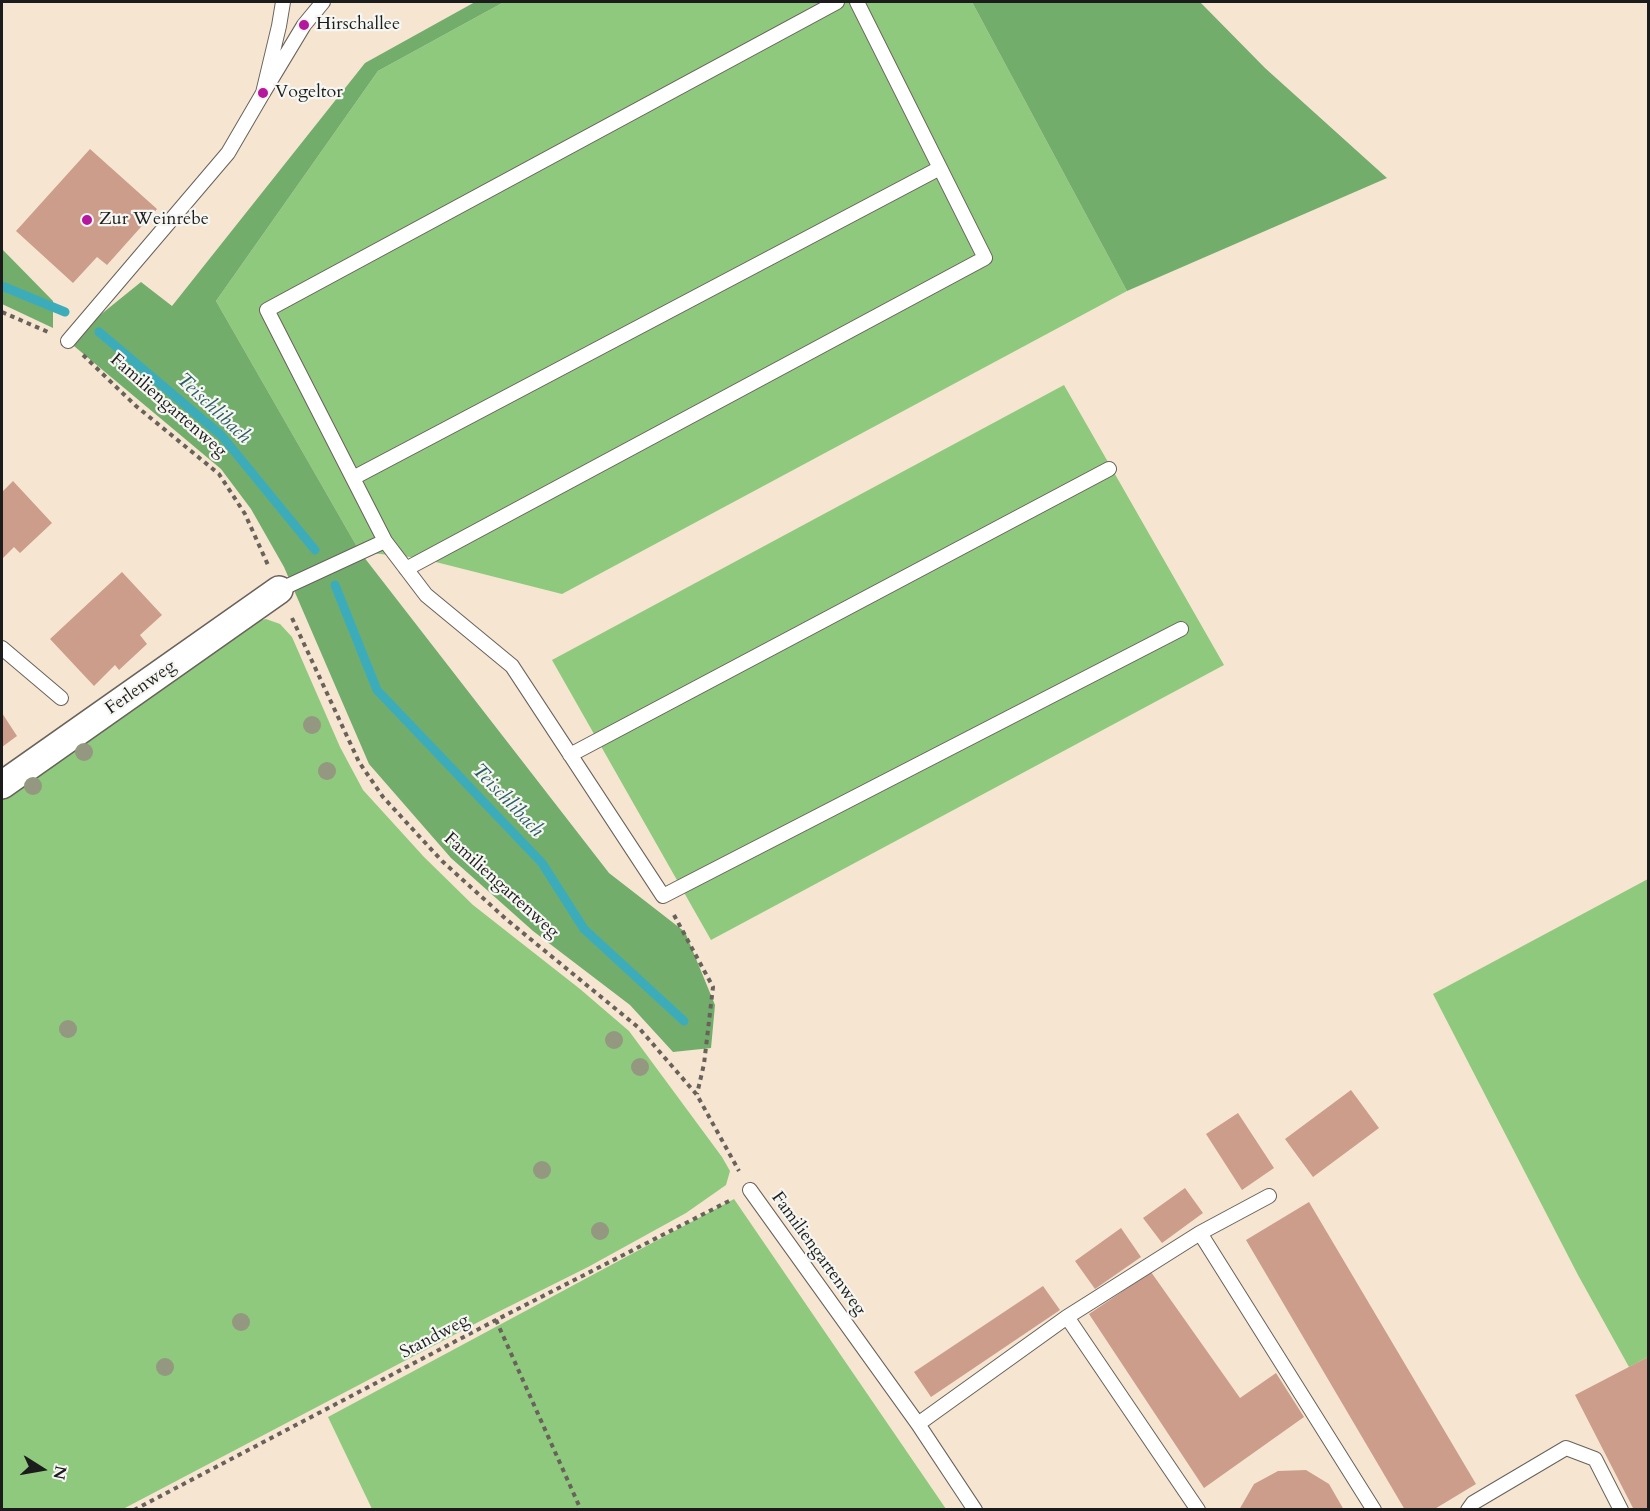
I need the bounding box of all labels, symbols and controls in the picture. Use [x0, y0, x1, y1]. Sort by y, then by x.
place label: Hirschallee [316, 14, 400, 36]
marker: Hirschallee [297, 18, 311, 32]
place label: Vogeltor [275, 82, 343, 104]
marker: Vogeltor [256, 86, 270, 100]
place label: Zur Weinrebe [99, 209, 209, 231]
marker: Zur Weinrebe [80, 213, 94, 227]
street label: Familiengartenweg [105, 349, 231, 463]
water label: Teischlibach [171, 369, 255, 449]
street label: Ferlenweg [102, 656, 180, 720]
water label: Teischlibach [466, 759, 548, 843]
street label: Familiengartenweg [439, 829, 563, 943]
street label: Familiengartenweg [766, 1188, 870, 1320]
street label: Standweg [397, 1310, 473, 1364]
north arrow [12, 1439, 72, 1499]
text: N [48, 1464, 72, 1481]

